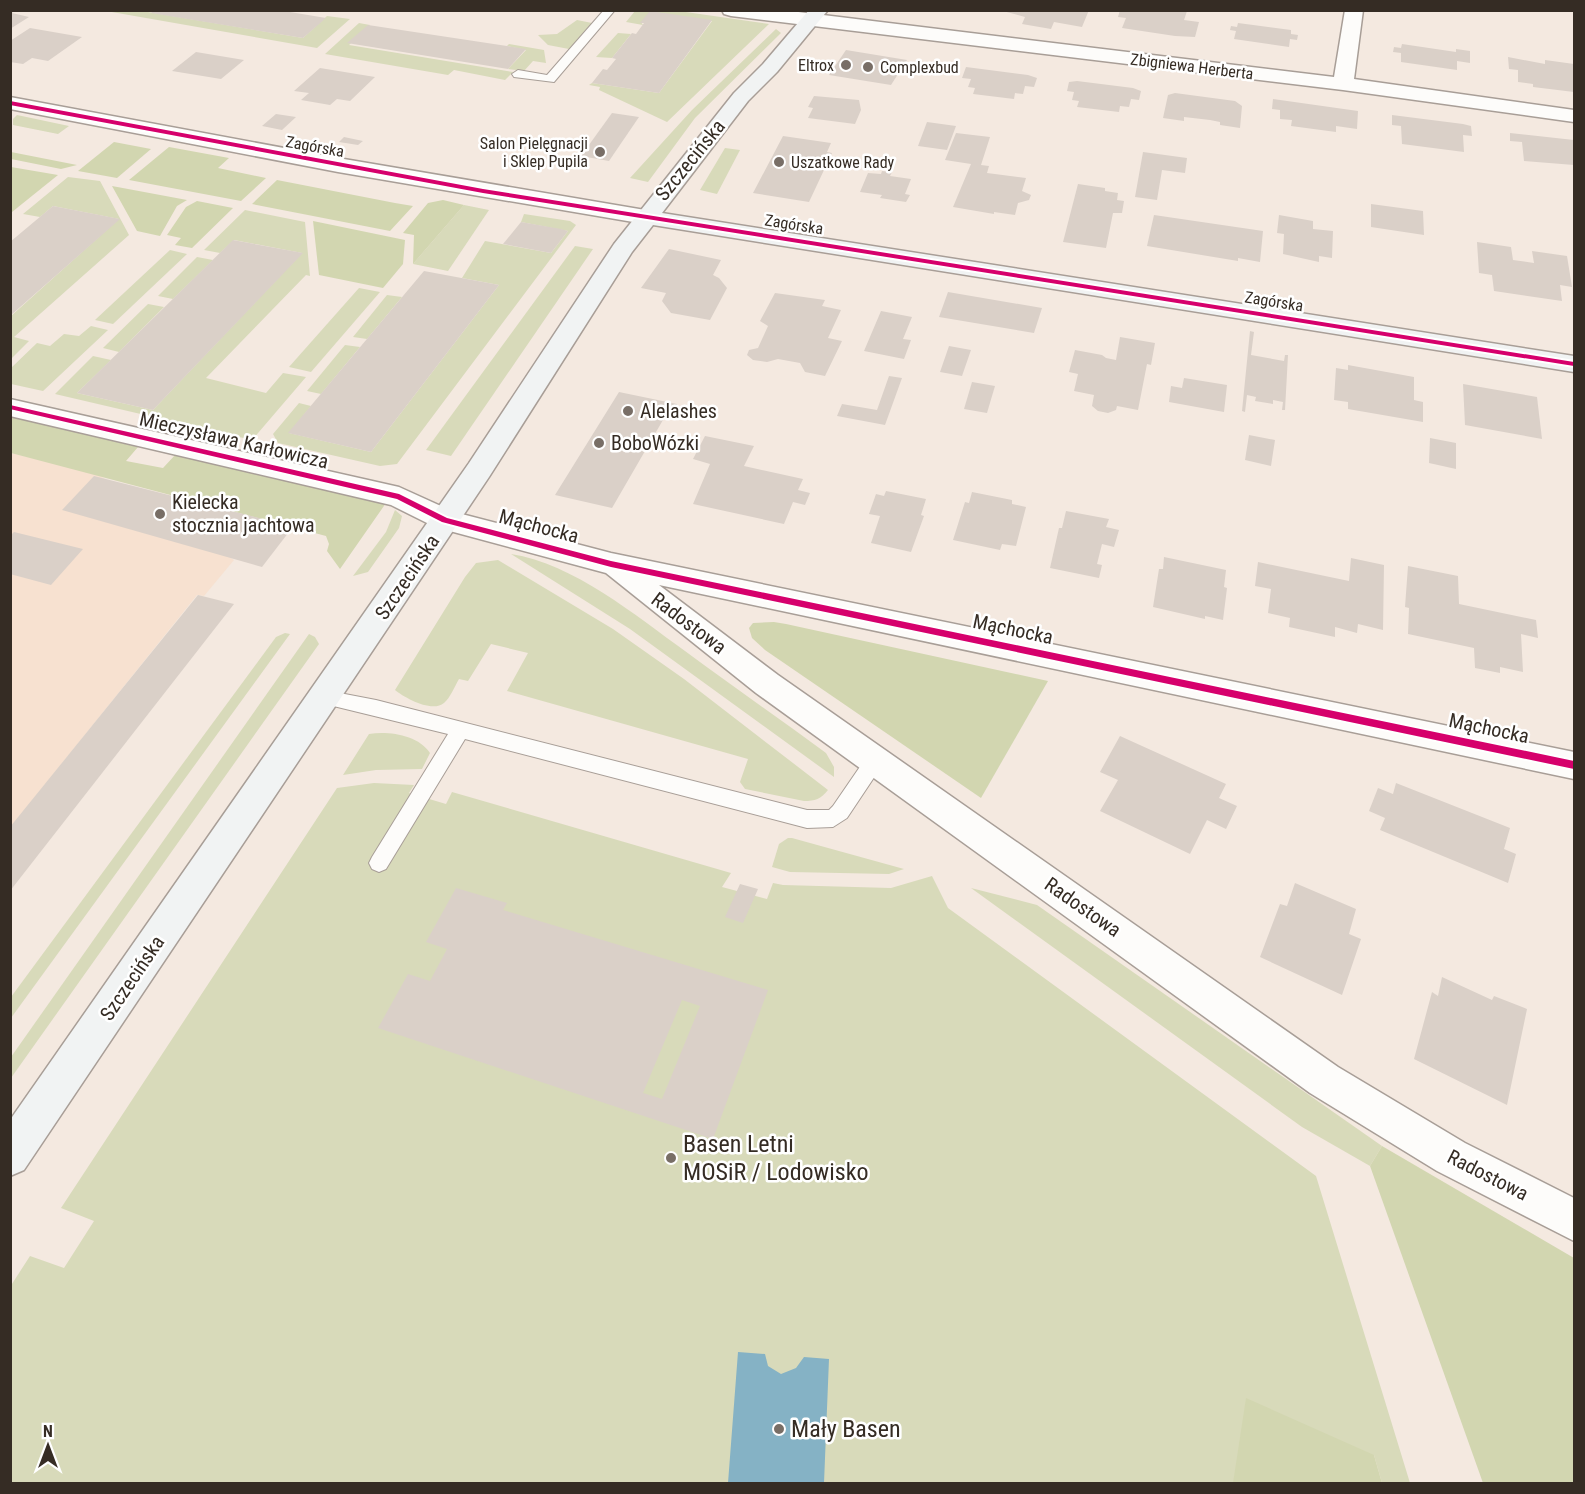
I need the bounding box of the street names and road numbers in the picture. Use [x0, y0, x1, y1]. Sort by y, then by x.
street label: Zbigniewa Herberta [1129, 50, 1255, 83]
street label: Szczecińska [650, 115, 730, 205]
street label: Zagórska [284, 132, 346, 161]
street label: Zagórska [763, 210, 825, 238]
street label: Zagórska [1243, 287, 1305, 315]
street label: Mieczysława Karłowicza [137, 407, 331, 473]
street label: Mąchocka [497, 504, 581, 548]
street label: Szczecińska [370, 530, 444, 624]
street label: Radostowa [647, 587, 731, 659]
street label: Mąchocka [971, 609, 1055, 649]
street label: Mąchocka [1447, 708, 1531, 748]
street label: Radostowa [1040, 872, 1126, 942]
street label: Szczecińska [95, 931, 169, 1025]
street label: Radostowa [1444, 1144, 1532, 1206]

